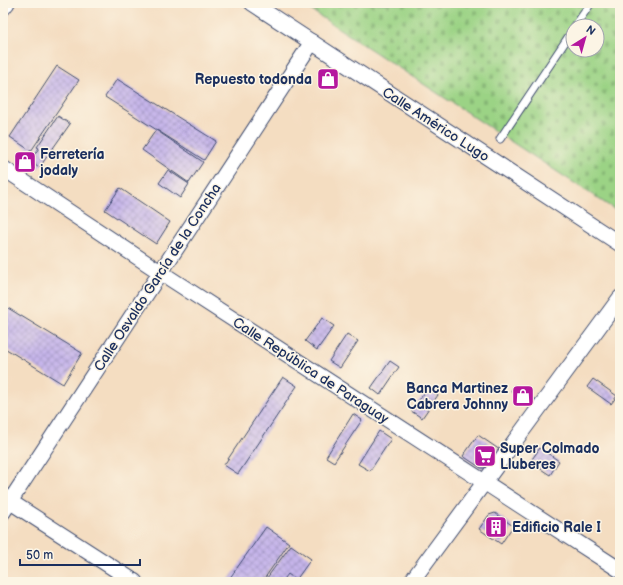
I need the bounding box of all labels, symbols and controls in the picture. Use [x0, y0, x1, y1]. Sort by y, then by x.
north arrow [565, 18, 605, 58]
text: N [584, 23, 598, 38]
shop icon: Repuesto todonda [315, 66, 341, 92]
place label: Repuesto todonda [195, 71, 312, 88]
street label: Calle Américo Lugo [379, 83, 492, 165]
place label: Ferretería jodaly [39, 146, 105, 179]
shop icon: Ferretería jodaly [12, 149, 38, 175]
street label: Calle Osvaldo García de la Concha [90, 180, 225, 374]
street label: Calle República de Paraguay [230, 314, 392, 428]
place label: Banca Martinez Cabrera Johnny [406, 380, 509, 413]
shop icon: Banca Martinez Cabrera Johnny [510, 383, 536, 409]
place label: Super Colmado Lluberes [500, 440, 599, 473]
supermarket icon: Super Colmado Lluberes [472, 443, 498, 469]
building icon: Edificio Rale I [483, 514, 509, 540]
place label: Edificio Rale I [512, 519, 601, 536]
scale bar [20, 541, 140, 567]
text: 50 m [26, 548, 53, 563]

